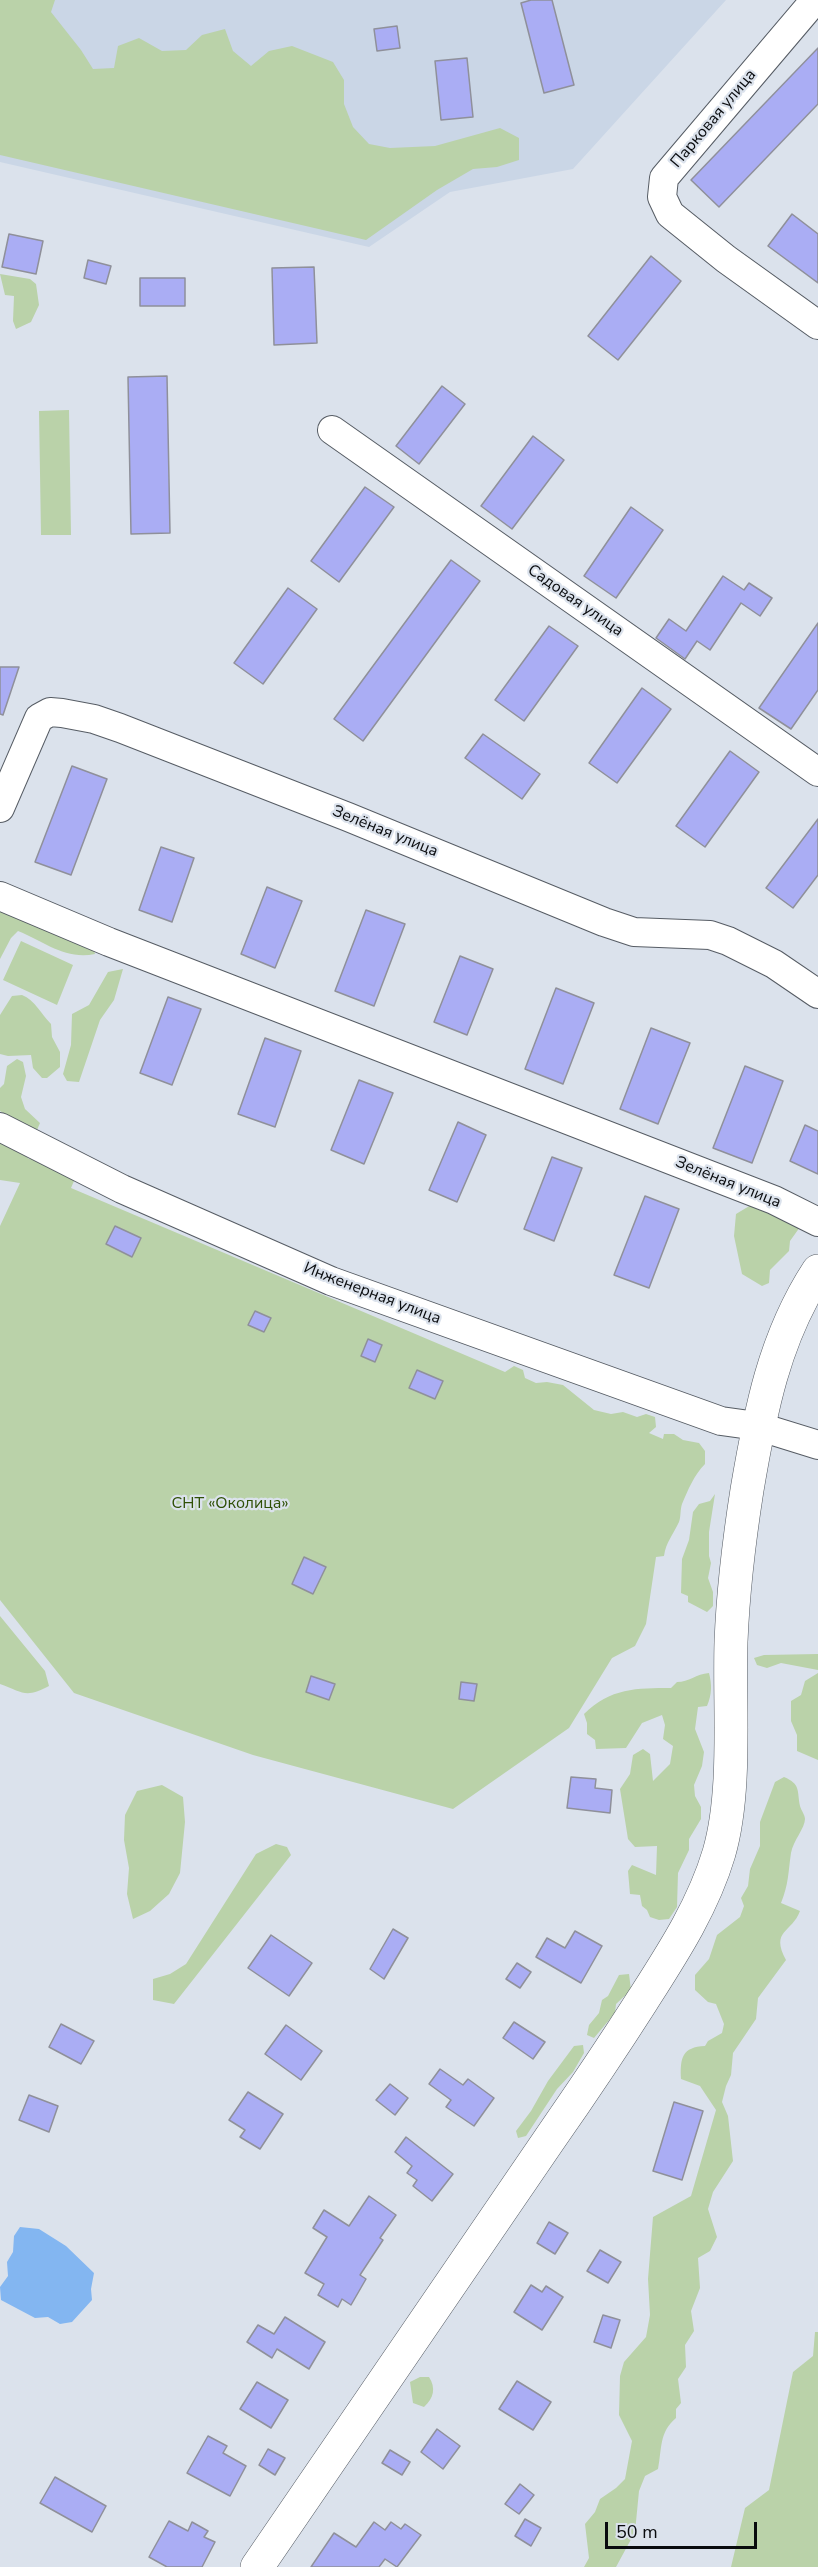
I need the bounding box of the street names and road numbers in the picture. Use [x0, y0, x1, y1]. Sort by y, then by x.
street label: Парковая улица [667, 66, 761, 172]
street label: Садовая улица [523, 561, 627, 641]
street label: Зелёная улица [329, 802, 441, 862]
street label: Зелёная улица [672, 1153, 784, 1213]
street label: Инженерная улица [301, 1259, 443, 1329]

